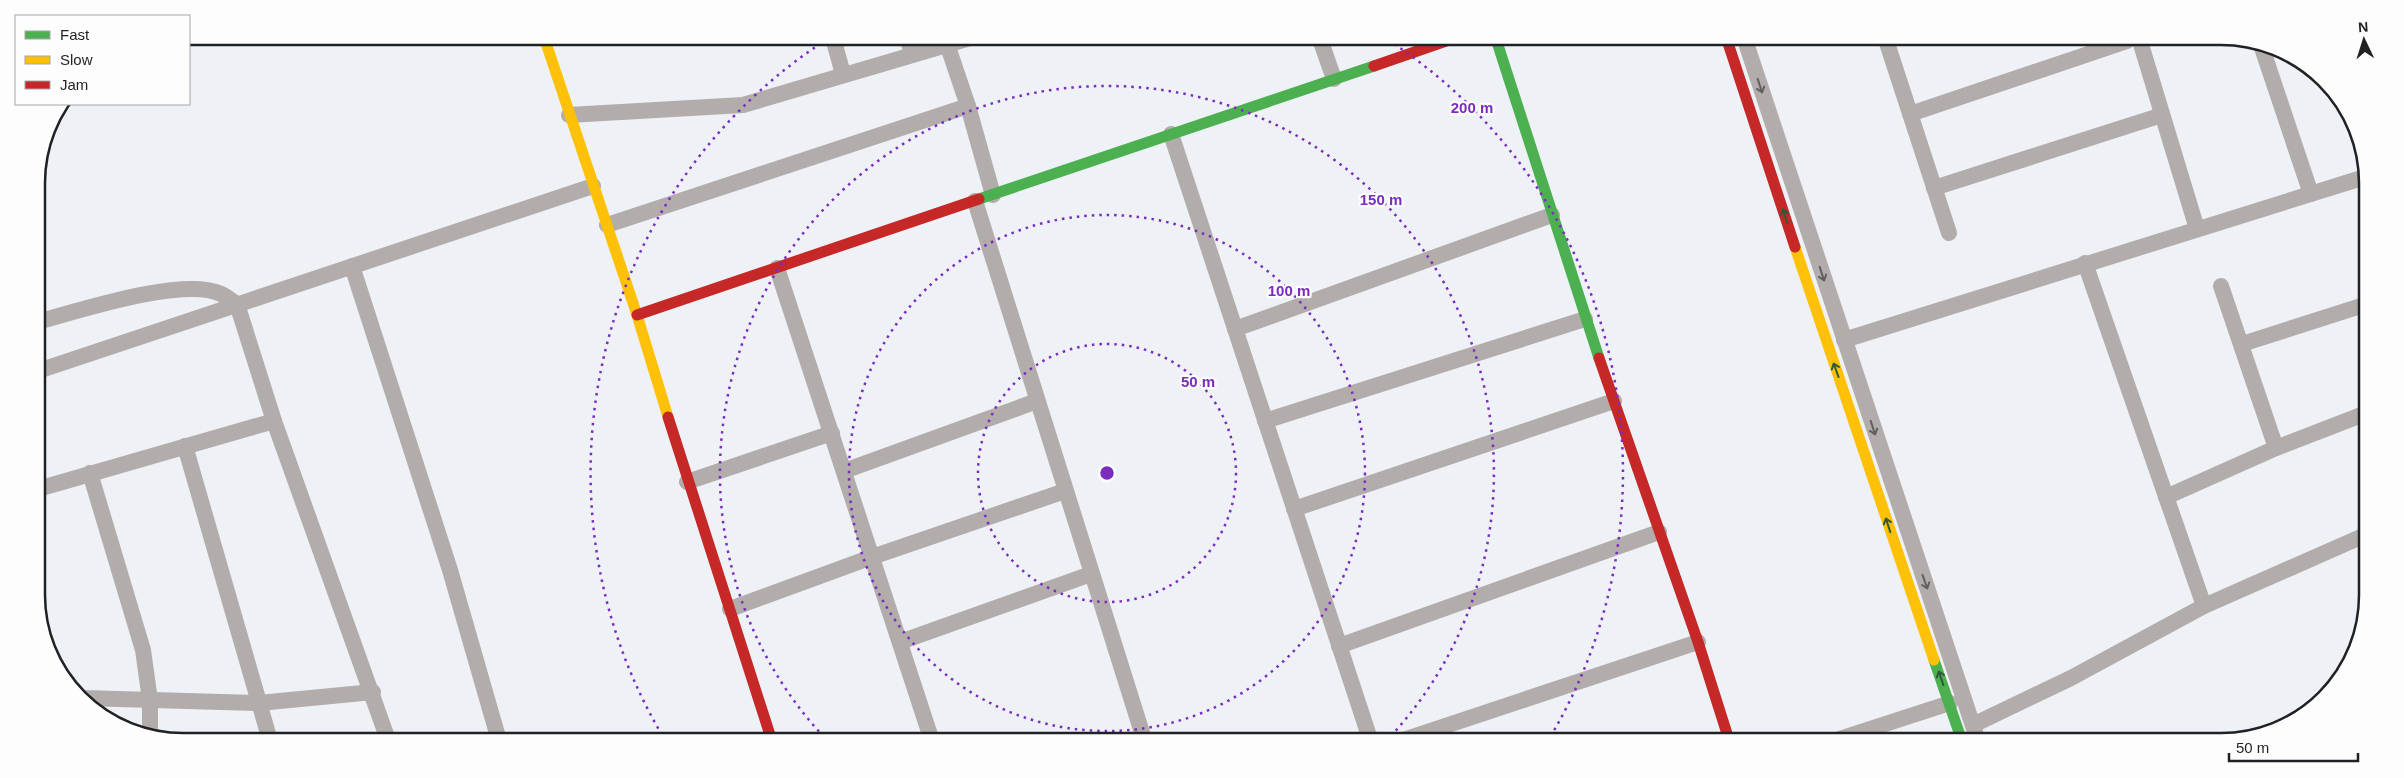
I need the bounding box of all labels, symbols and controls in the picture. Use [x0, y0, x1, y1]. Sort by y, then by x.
legend [15, 15, 190, 105]
north arrow [2339, 15, 2389, 65]
text: N [2357, 19, 2369, 35]
text: Fast [60, 26, 90, 43]
text: Slow [60, 51, 93, 68]
text: Jam [60, 76, 88, 93]
one-way arrow [1756, 78, 1766, 94]
text: 200 m [1451, 99, 1493, 116]
text: 150 m [1360, 191, 1402, 208]
one-way arrow [1780, 209, 1789, 225]
one-way arrow [1818, 266, 1827, 281]
text: 100 m [1268, 282, 1310, 299]
one-way arrow [1831, 363, 1840, 379]
text: 50 m [1181, 373, 1215, 390]
one-way arrow [1869, 420, 1878, 436]
centre of rings [1098, 464, 1116, 482]
one-way arrow [1882, 517, 1892, 533]
one-way arrow [1920, 574, 1930, 590]
one-way arrow [1936, 671, 1945, 686]
scale bar [2229, 730, 2358, 762]
text: 50 m [2236, 739, 2269, 756]

